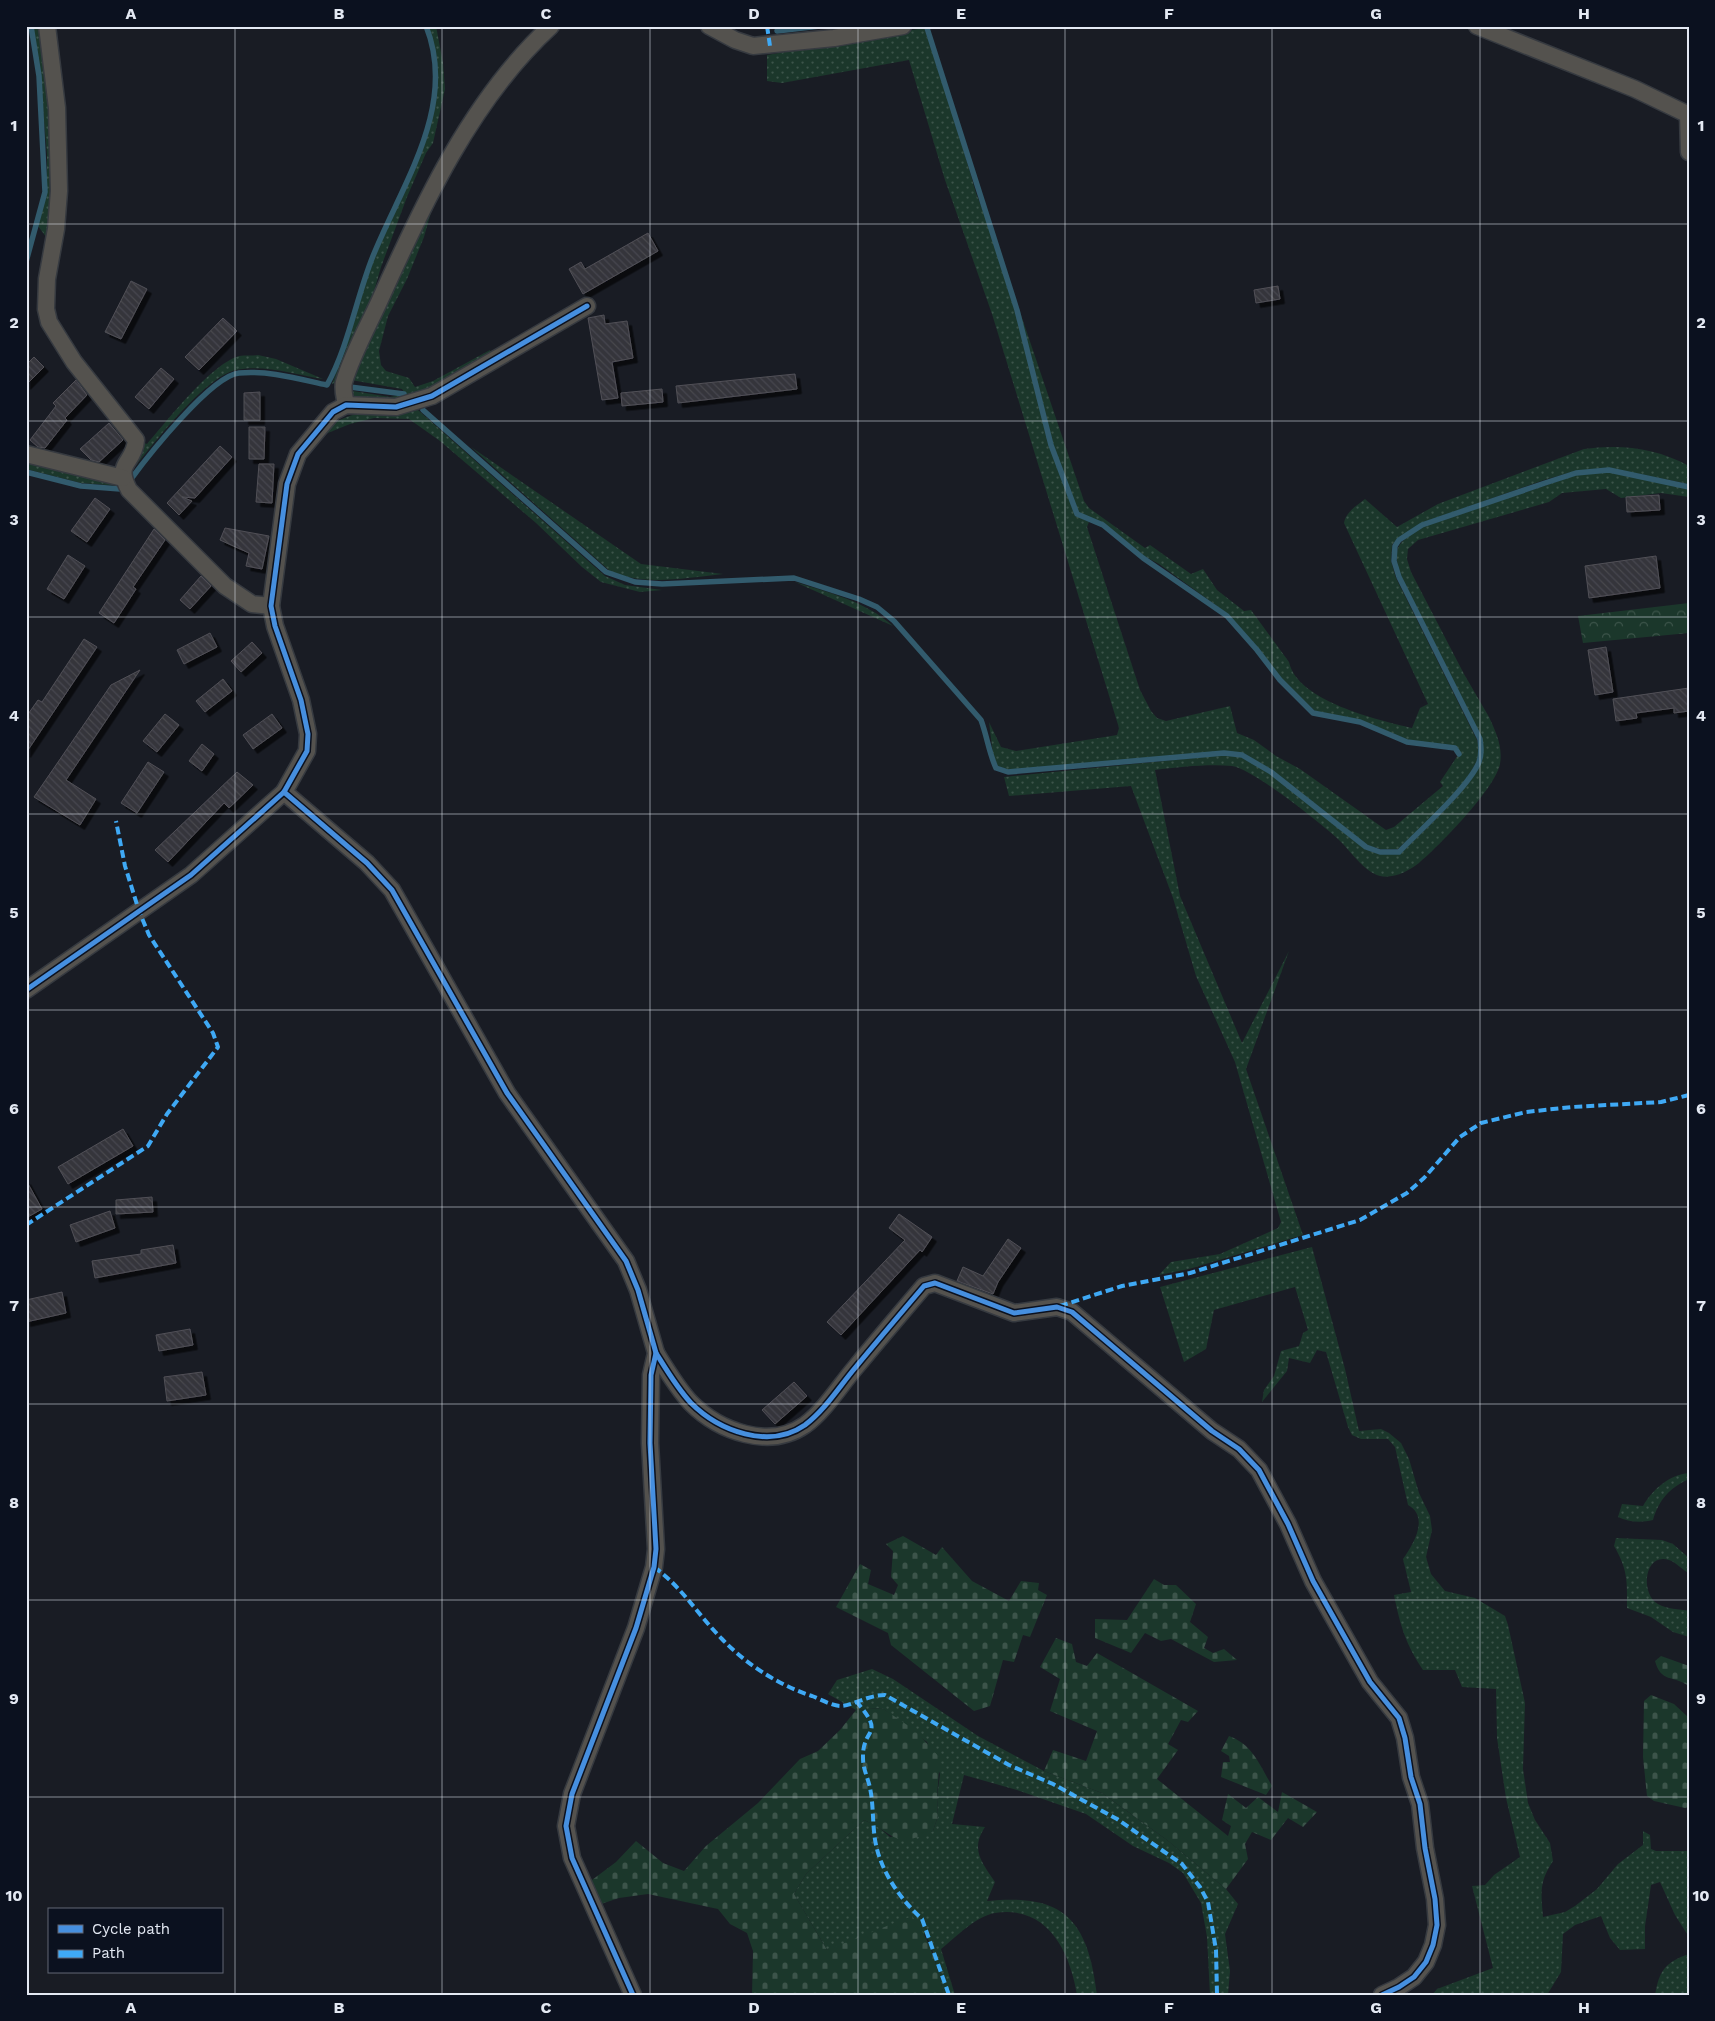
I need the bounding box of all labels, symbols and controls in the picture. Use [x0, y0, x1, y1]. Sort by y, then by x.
text: A [126, 4, 137, 23]
text: B [334, 4, 345, 23]
text: C [541, 4, 552, 23]
text: D [748, 4, 760, 23]
text: E [956, 4, 966, 23]
text: F [1164, 4, 1174, 23]
text: G [1370, 4, 1382, 23]
text: H [1578, 4, 1590, 23]
text: 1 [11, 116, 17, 135]
text: 1 [1698, 116, 1704, 135]
text: 2 [9, 313, 19, 332]
text: 2 [1696, 313, 1706, 332]
text: 3 [9, 510, 19, 529]
text: 3 [1696, 510, 1706, 529]
text: 4 [9, 706, 19, 725]
text: 4 [1696, 706, 1706, 725]
text: 5 [9, 903, 19, 922]
text: 5 [1696, 903, 1706, 922]
text: 6 [9, 1099, 19, 1118]
text: 6 [1696, 1099, 1706, 1118]
text: 7 [9, 1296, 19, 1315]
text: 7 [1696, 1296, 1706, 1315]
text: 8 [9, 1493, 19, 1512]
text: 8 [1696, 1493, 1706, 1512]
text: 9 [9, 1689, 19, 1708]
text: 9 [1696, 1689, 1706, 1708]
text: 10 [5, 1886, 23, 1905]
text: 10 [1692, 1886, 1710, 1905]
legend [48, 1908, 222, 1974]
text: Cycle path [92, 1920, 170, 1938]
text: Path [92, 1944, 125, 1962]
text: A [126, 1998, 137, 2017]
text: B [334, 1998, 345, 2017]
text: C [541, 1998, 552, 2017]
text: D [748, 1998, 760, 2017]
text: E [956, 1998, 966, 2017]
text: F [1164, 1998, 1174, 2017]
text: G [1370, 1998, 1382, 2017]
text: H [1578, 1998, 1590, 2017]

